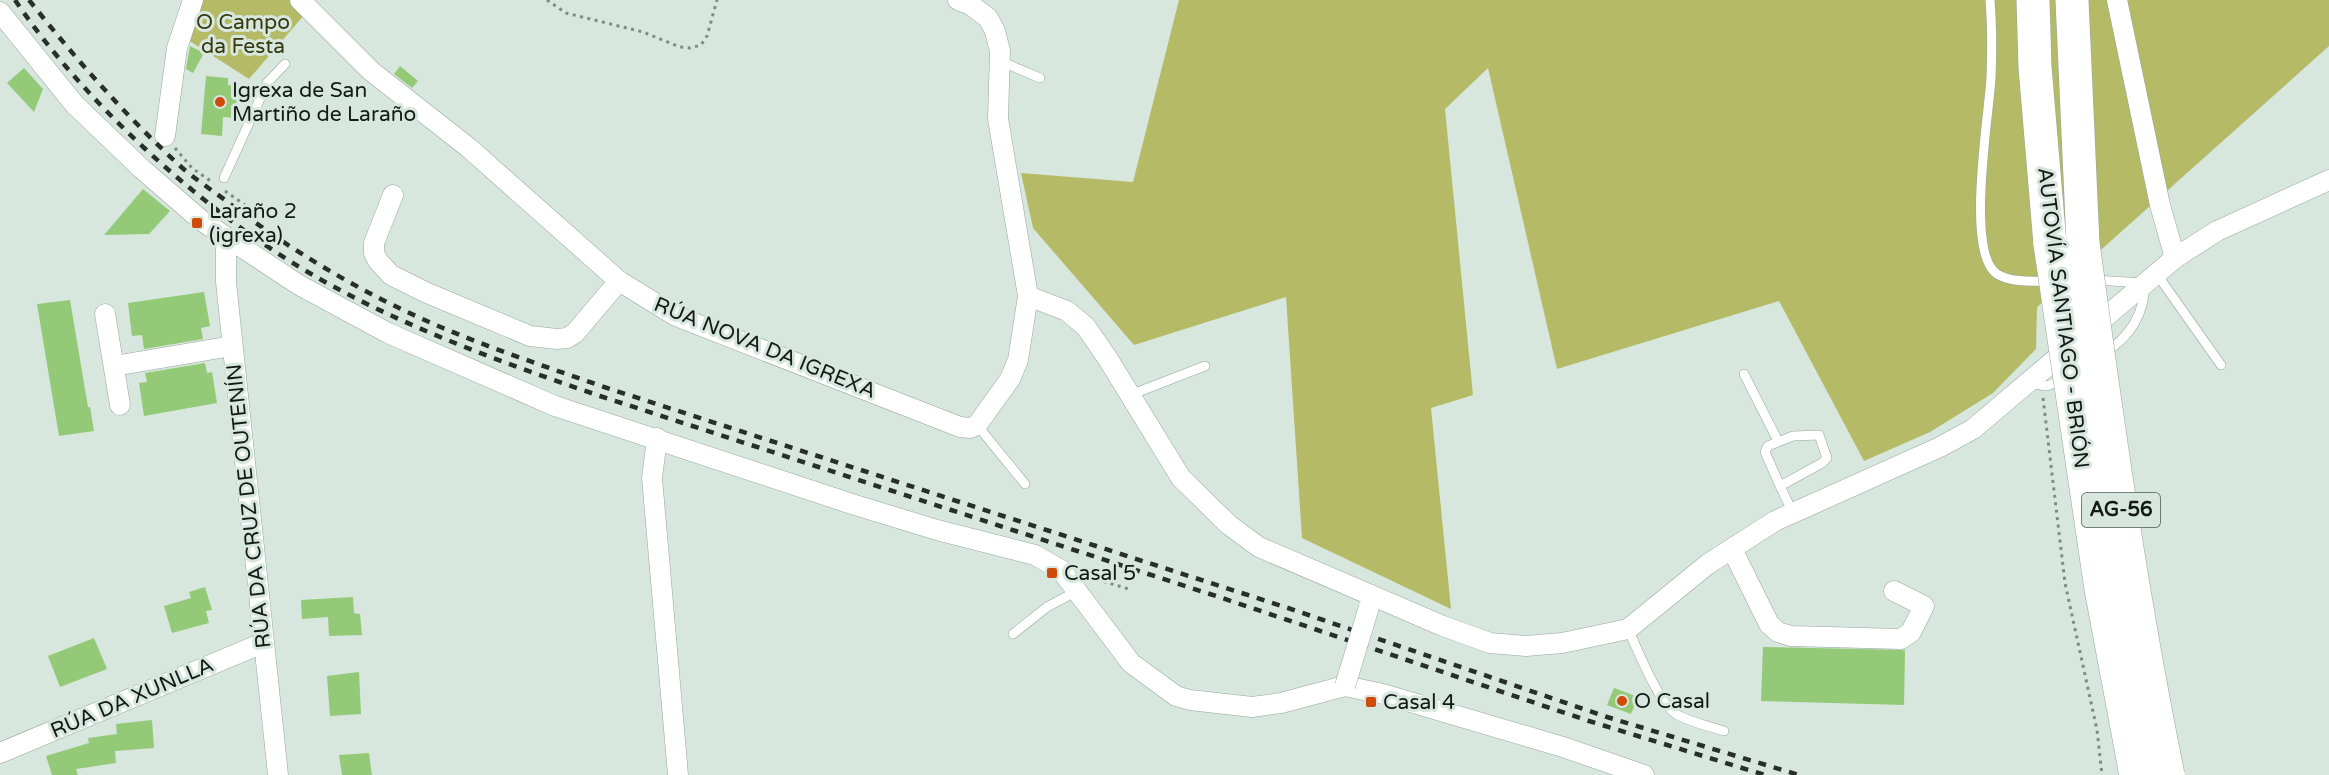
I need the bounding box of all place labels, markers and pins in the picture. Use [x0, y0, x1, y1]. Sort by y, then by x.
place label: Igrexa de San Martiño de Laraño [232, 78, 416, 127]
marker: Igrexa de San Martiño de Laraño [213, 95, 227, 109]
place label: Laraño 2 (igrexa) [209, 199, 297, 248]
marker: Laraño 2 (igrexa) [190, 216, 204, 230]
place label: Casal 5 [1064, 561, 1136, 586]
marker: Casal 5 [1045, 566, 1059, 580]
place label: O Casal [1634, 689, 1710, 714]
place label: Casal 4 [1383, 690, 1455, 715]
marker: O Casal [1615, 694, 1629, 708]
marker: Casal 4 [1364, 695, 1378, 709]

